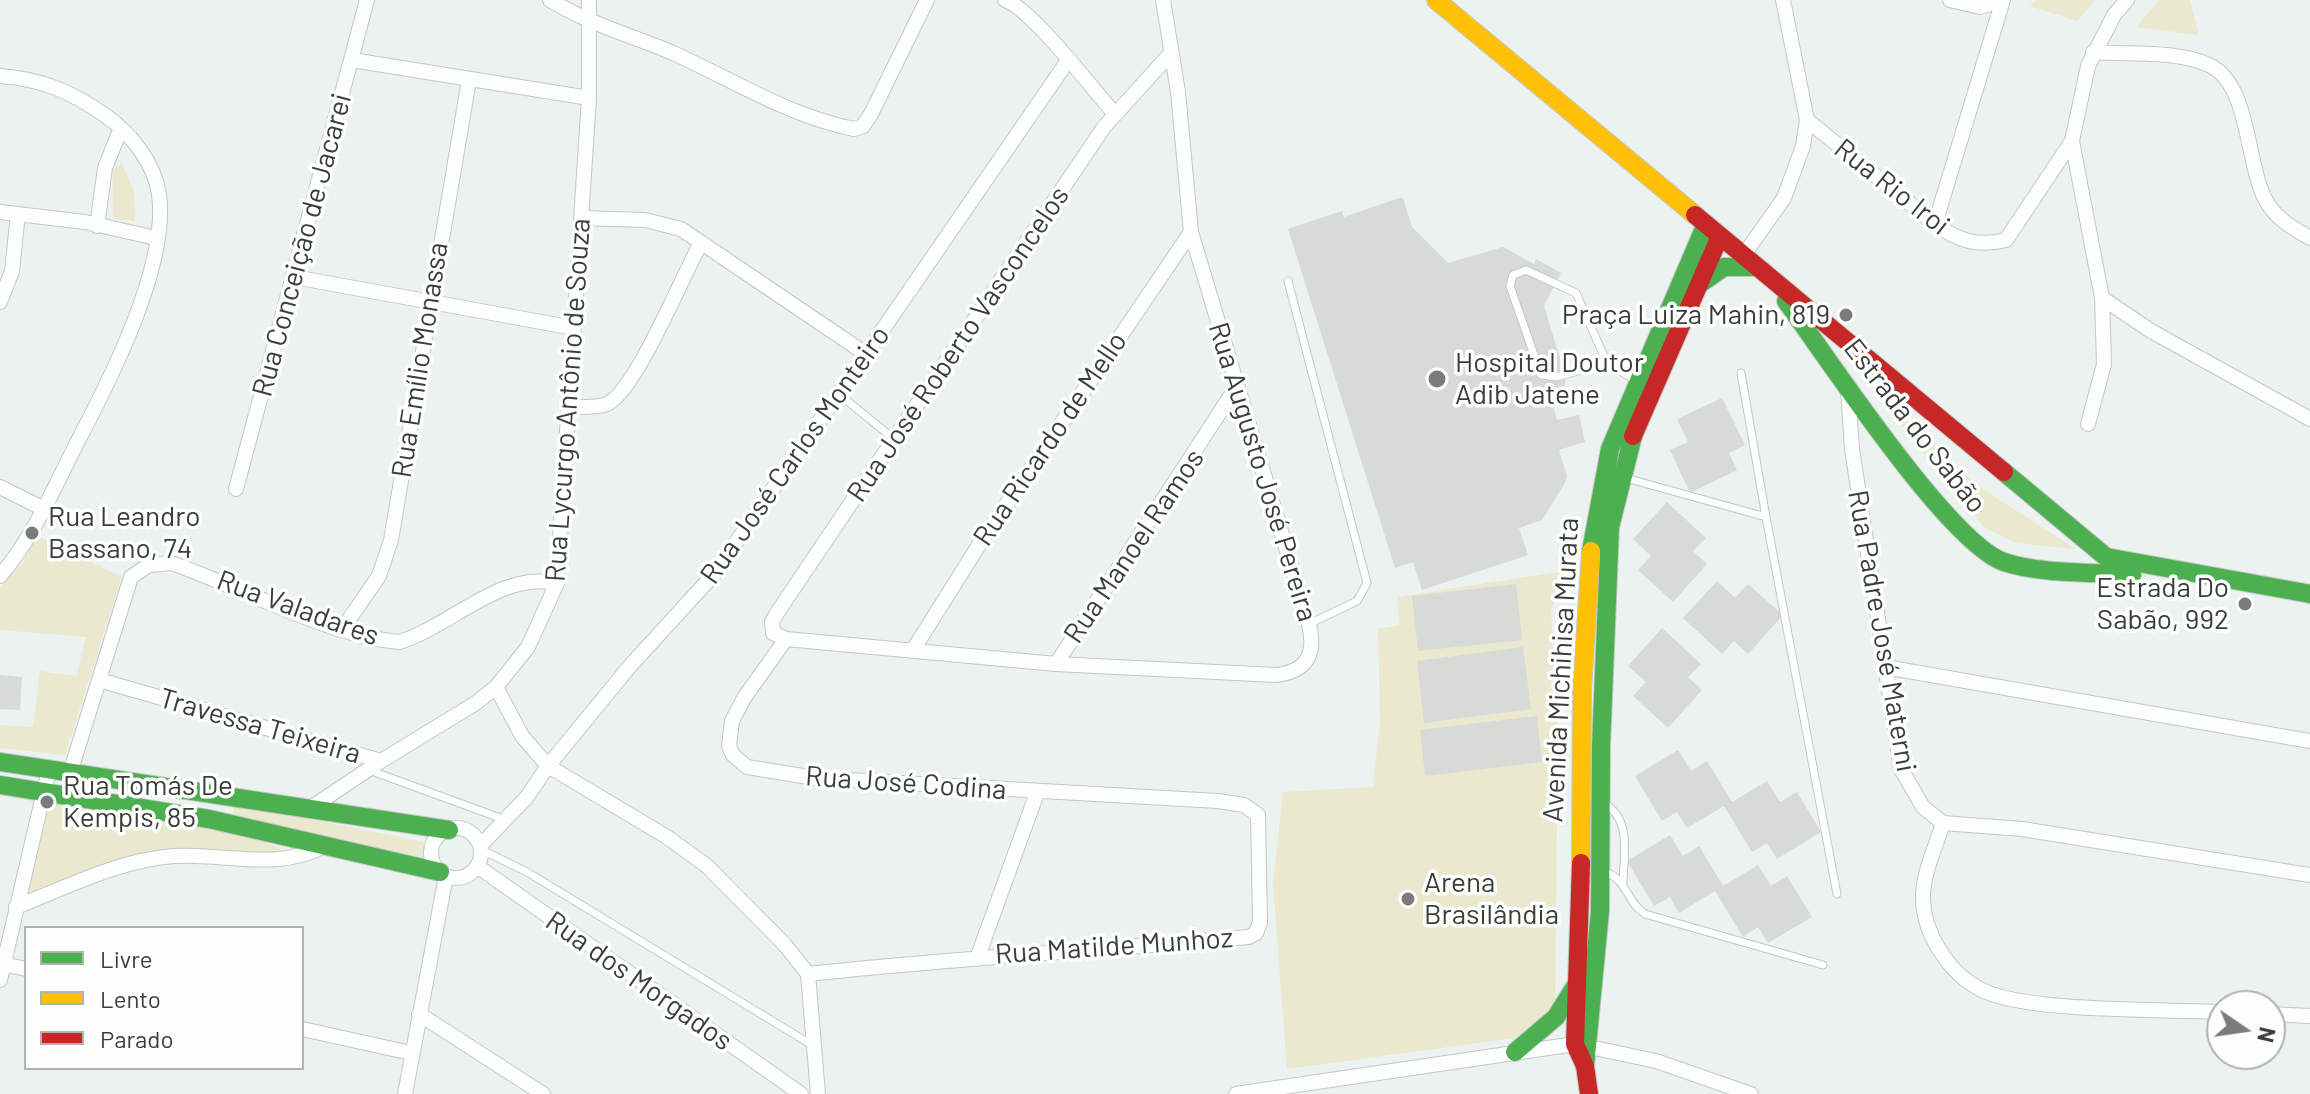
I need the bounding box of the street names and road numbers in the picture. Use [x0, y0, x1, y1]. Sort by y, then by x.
street label: Rua Conceição de Jacarei [245, 90, 359, 400]
street label: Rua Rio Iroi [1828, 132, 1956, 242]
street label: Rua José Roberto Vasconcelos [840, 180, 1076, 508]
street label: Rua Lycurgo Antônio de Souza [539, 217, 597, 583]
street label: Rua Emílio Monassa [385, 240, 455, 480]
street label: Rua Augusto José Pereira [1201, 318, 1325, 626]
street label: Rua José Carlos Monteiro [693, 320, 897, 590]
street label: Rua Ricardo de Mello [966, 326, 1134, 552]
street label: Estrada do Sabão [1837, 332, 1993, 520]
street label: Rua Manoel Ramos [1057, 443, 1211, 649]
street label: Rua Padre José Materni [1841, 488, 1923, 774]
street label: Avenida Michihisa Murata [1536, 517, 1586, 823]
street label: Rua Valadares [212, 563, 384, 653]
street label: Travessa Teixeira [155, 681, 365, 771]
street label: Rua José Codina [804, 759, 1008, 807]
street label: Rua dos Morgados [539, 904, 739, 1058]
street label: Rua Matilde Munhoz [994, 921, 1234, 971]

